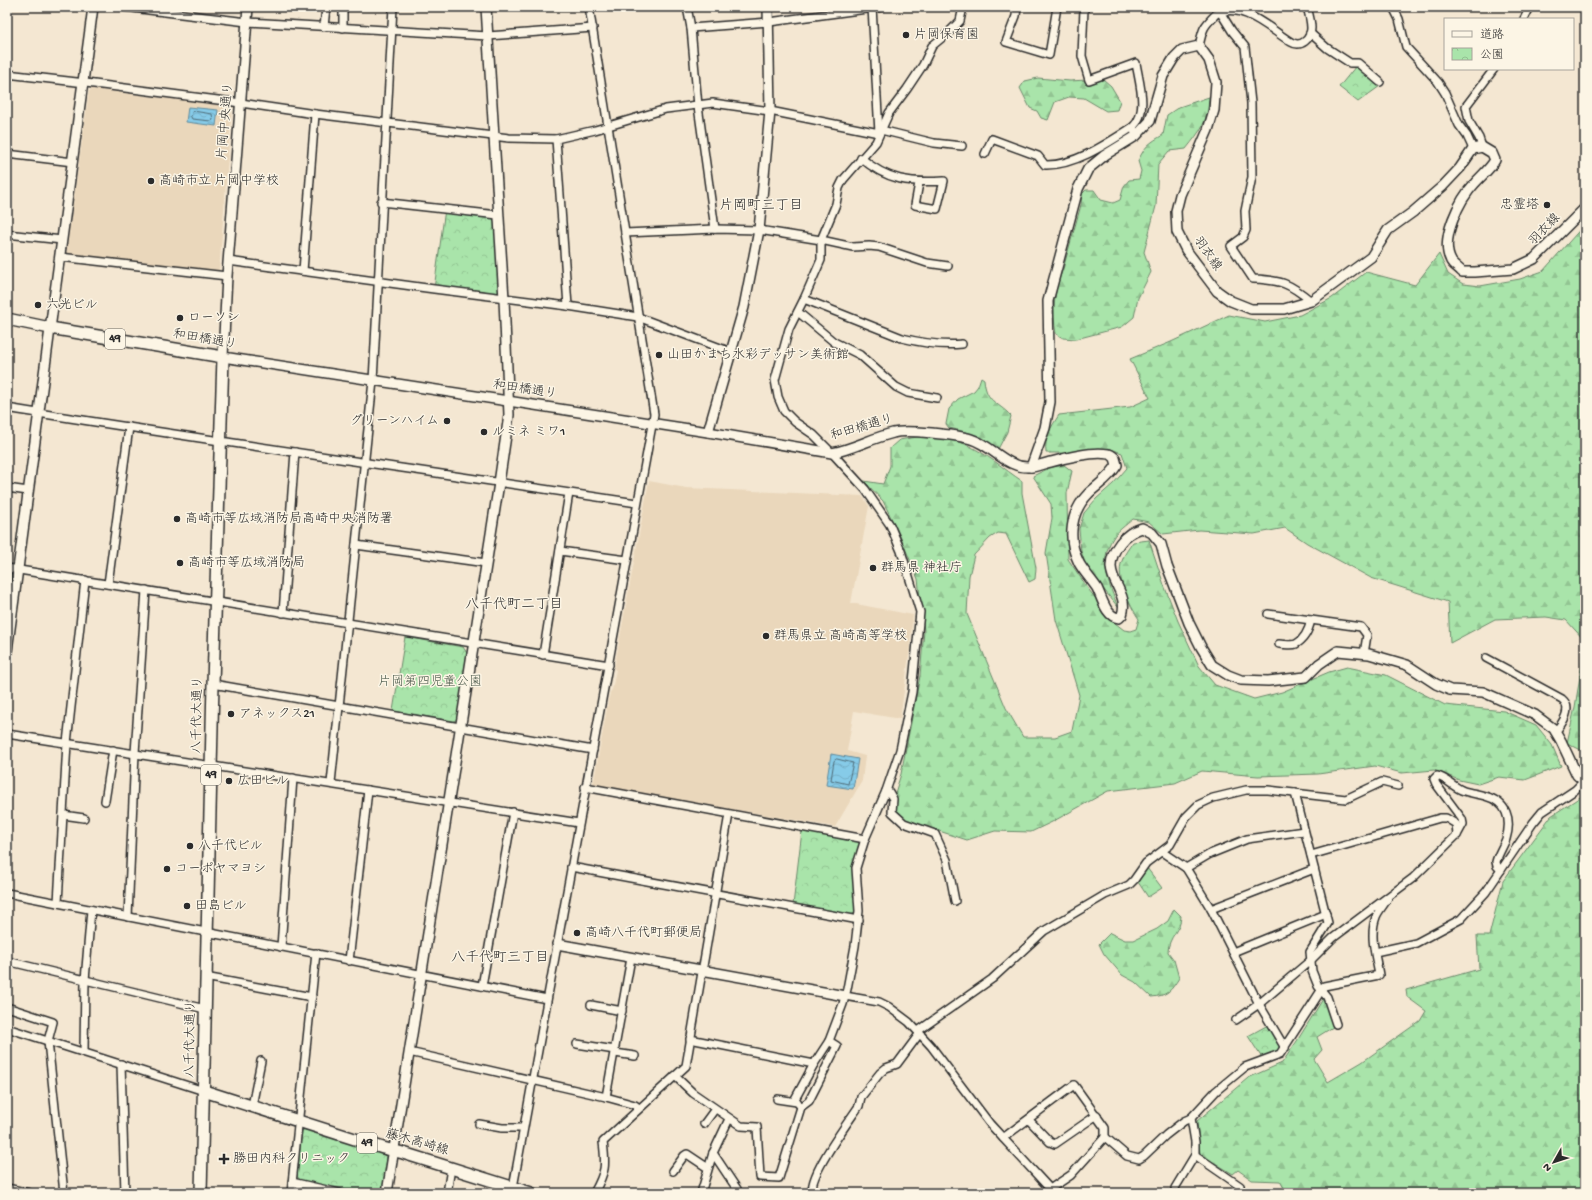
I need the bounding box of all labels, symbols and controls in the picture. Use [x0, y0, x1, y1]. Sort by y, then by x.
legend [1444, 18, 1574, 70]
place label: 片岡保育園 [914, 27, 979, 43]
text: 道路 [1480, 28, 1504, 43]
marker: 片岡保育園 [901, 30, 911, 40]
text: 公園 [1480, 48, 1504, 63]
street label: 片岡中央通り [214, 81, 237, 161]
place label: 高崎市立 片岡中学校 [159, 173, 279, 189]
marker: 高崎市立 片岡中学校 [146, 176, 156, 186]
place label: 忠霊塔 [1500, 197, 1539, 213]
district label: 片岡町三丁目 [719, 198, 803, 215]
marker: 忠霊塔 [1542, 200, 1552, 210]
street label: 羽衣線 [1526, 210, 1565, 249]
street label: 羽衣線 [1190, 234, 1225, 275]
place label: 六光ビル [46, 298, 98, 313]
marker: 六光ビル [33, 300, 43, 310]
place label: ローソン [188, 311, 240, 326]
marker: ローソン [175, 313, 185, 323]
street label: 和田橋通り [172, 326, 238, 353]
road number: 49 [105, 329, 125, 349]
place label: 山田かまち水彩デッサン美術館 [667, 347, 849, 363]
marker: 山田かまち水彩デッサン美術館 [654, 350, 664, 360]
street label: 和田橋通り [492, 377, 558, 402]
street label: 和田橋通り [828, 411, 895, 444]
place label: グリーンハイム [350, 414, 439, 429]
marker: グリーンハイム [442, 416, 452, 426]
place label: ルミネ ミワ1 [492, 425, 565, 440]
marker: ルミネ ミワ1 [479, 427, 489, 437]
place label: 高崎市等広域消防局高崎中央消防署 [185, 511, 393, 527]
marker: 高崎市等広域消防局高崎中央消防署 [172, 514, 182, 524]
place label: 高崎市等広域消防局 [188, 555, 305, 571]
marker: 高崎市等広域消防局 [175, 558, 185, 568]
place label: 群馬県 神社庁 [881, 560, 962, 576]
marker: 群馬県 神社庁 [868, 563, 878, 573]
district label: 八千代町二丁目 [465, 597, 563, 614]
place label: 群馬県立 高崎高等学校 [774, 628, 907, 644]
marker: 群馬県立 高崎高等学校 [761, 631, 771, 641]
park label: 片岡第四児童公園 [378, 674, 482, 690]
street label: 八千代大通り [189, 676, 206, 754]
place label: アネックス21 [239, 707, 315, 722]
marker: アネックス21 [226, 709, 236, 719]
road number: 49 [201, 765, 221, 785]
place label: 広田ビル [237, 774, 289, 789]
marker: 広田ビル [224, 776, 234, 786]
place label: 八千代ビル [198, 839, 263, 854]
marker: 八千代ビル [185, 841, 195, 851]
place label: コーポヤマヨシ [175, 862, 266, 877]
marker: コーポヤマヨシ [162, 864, 172, 874]
place label: 田島ビル [195, 899, 247, 914]
marker: 田島ビル [182, 901, 192, 911]
place label: 高崎八千代町郵便局 [585, 925, 702, 941]
marker: 高崎八千代町郵便局 [572, 928, 582, 938]
district label: 八千代町三丁目 [451, 950, 549, 967]
street label: 八千代大通り [182, 1000, 199, 1078]
street label: 藤木高崎線 [384, 1126, 452, 1159]
road number: 49 [357, 1133, 377, 1153]
north arrow [1534, 1142, 1574, 1182]
place label: 勝田内科クリニック [233, 1152, 350, 1167]
marker: 勝田内科クリニック [218, 1153, 230, 1165]
text: N [1541, 1160, 1555, 1174]

